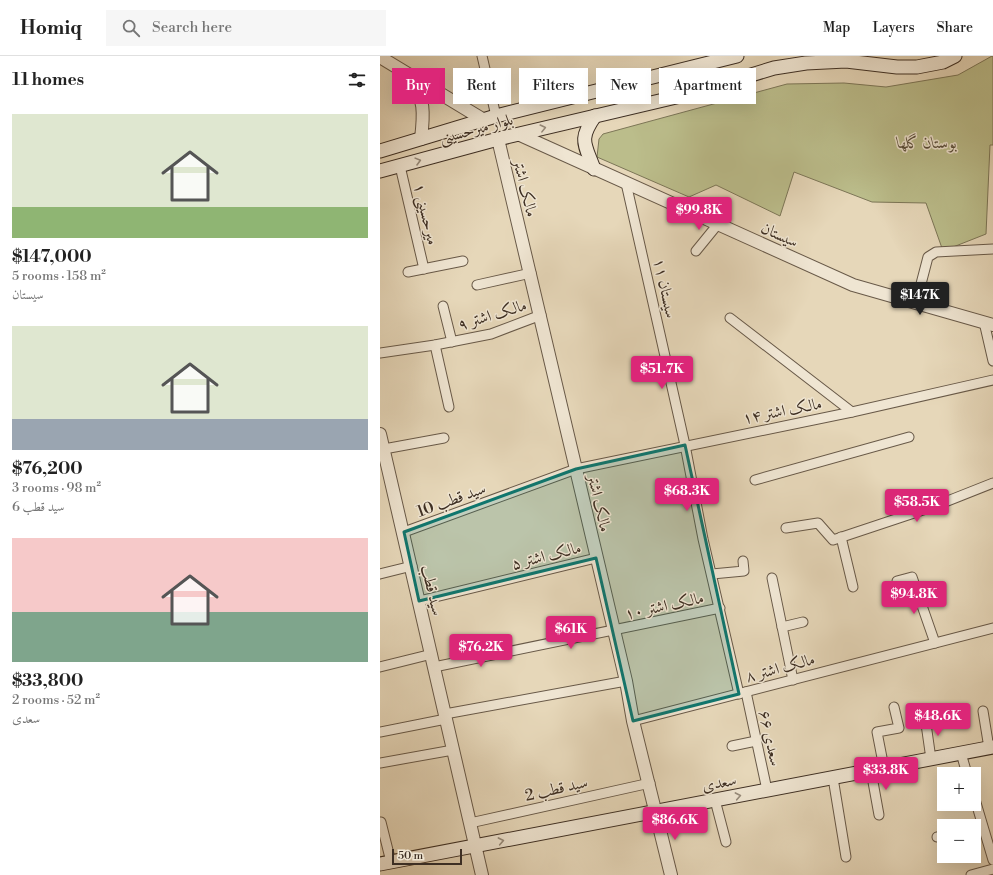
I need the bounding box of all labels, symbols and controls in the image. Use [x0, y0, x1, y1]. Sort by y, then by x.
search box [106, 10, 386, 46]
text: Homiq [20, 16, 82, 40]
icon: search [120, 17, 142, 39]
text: Search here [152, 18, 232, 37]
text: Map [823, 19, 850, 37]
text: Layers [872, 19, 915, 37]
text: Share [937, 19, 973, 37]
chip: Buy [392, 68, 445, 104]
chip: Rent [453, 68, 511, 104]
chip: Filters [519, 68, 588, 104]
chip: New [596, 68, 651, 104]
chip: Apartment [659, 68, 756, 104]
text: 11 homes [12, 69, 84, 91]
icon: filters [346, 69, 368, 91]
street label: بلوار میرحسینی [437, 110, 516, 149]
one-way arrow [540, 125, 547, 133]
park label: بوستان گلها [895, 133, 957, 153]
icon: home [154, 140, 226, 212]
street label: مالک اشتر [508, 156, 542, 219]
one-way arrow [414, 157, 421, 166]
street label: میرحسینی ۱ [408, 181, 443, 247]
pin: $99.8K [666, 197, 732, 231]
text: $99.8K [676, 202, 722, 218]
street label: سیستان [758, 218, 801, 252]
text: $147,000 [12, 246, 92, 268]
street label: سیستان ۱۱ [649, 256, 681, 320]
text: 5 rooms · 158 m² [12, 268, 106, 284]
pin: $147K [892, 282, 948, 316]
text: سیستان [12, 287, 44, 303]
text: $147K [900, 287, 940, 303]
street label: مالک اشتر ۹ [455, 295, 529, 335]
icon: home [154, 352, 226, 424]
pin: $51.7K [629, 356, 695, 390]
text: $51.7K [640, 361, 684, 377]
street label: مالک اشتر ۱۴ [741, 393, 824, 428]
text: $76,200 [12, 458, 83, 480]
street label: مالک اشتر [582, 471, 615, 534]
street label: سید قطب 10 [414, 478, 488, 522]
pin: $68.3K [654, 478, 720, 512]
text: 3 rooms · 98 m² [12, 480, 101, 496]
text: $68.3K [664, 483, 710, 499]
pin: $58.5K [884, 489, 950, 523]
text: $58.5K [894, 494, 940, 510]
text: سید قطب 6 [12, 499, 64, 515]
street label: مالک اشتر ۵ [509, 538, 583, 574]
street label: سید قطب [416, 563, 448, 618]
icon: home [154, 564, 226, 636]
pin: $94.8K [881, 581, 947, 615]
text: $94.8K [891, 586, 937, 602]
street label: مالک اشتر ۱۰ [623, 588, 706, 624]
pin: $61K [547, 616, 595, 650]
text: $61K [555, 621, 587, 637]
pin: $76.2K [448, 634, 514, 668]
text: $76.2K [458, 639, 504, 655]
street label: مالک اشتر ۸ [743, 649, 817, 687]
text: $33,800 [12, 670, 83, 692]
text: 2 rooms · 52 m² [12, 692, 100, 708]
pin: $48.6K [905, 703, 971, 737]
street label: سعدی ۶۶ [754, 708, 786, 768]
text: $48.6K [914, 708, 962, 724]
text: سعدی [12, 711, 40, 727]
pin: $33.8K [853, 757, 919, 791]
text: $33.8K [863, 762, 909, 778]
map controls [937, 767, 981, 863]
button: + [937, 767, 981, 811]
street label: سعدی [700, 770, 738, 796]
street label: سید قطب 2 [523, 772, 590, 806]
one-way arrow [735, 792, 742, 800]
pin: $86.6K [642, 807, 708, 841]
text: $86.6K [652, 812, 698, 828]
button: − [937, 819, 981, 863]
one-way arrow [498, 838, 504, 846]
scale bar [392, 847, 462, 866]
text: 50 m [398, 849, 423, 863]

